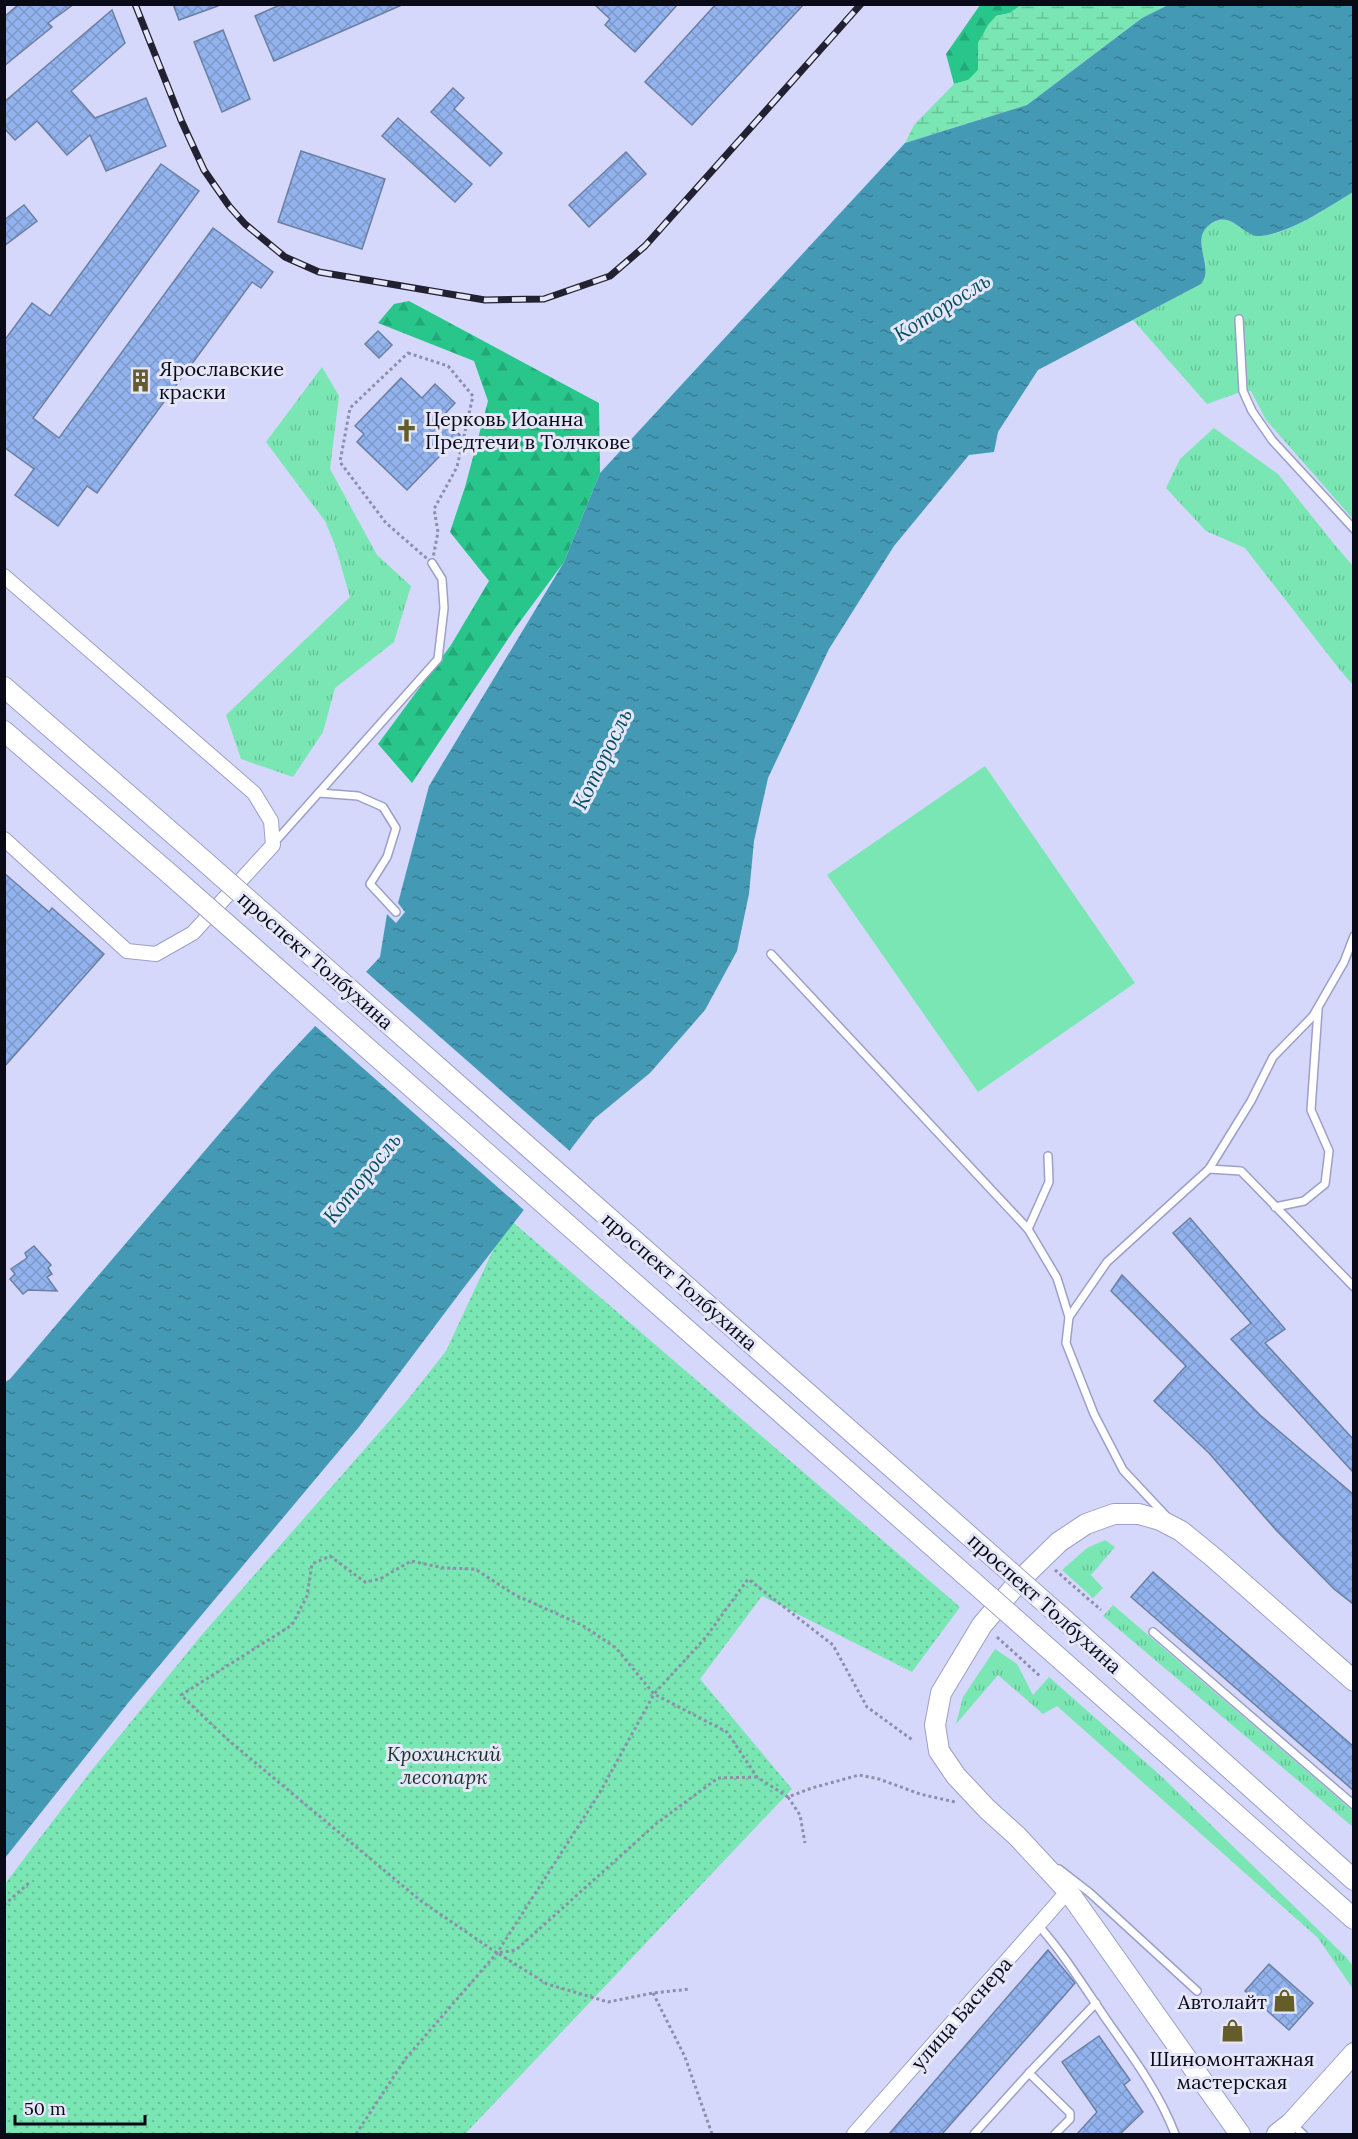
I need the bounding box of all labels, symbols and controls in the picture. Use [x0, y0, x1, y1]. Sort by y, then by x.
water label: Которосль [889, 267, 995, 347]
place label: Ярославские краски [159, 356, 284, 404]
building icon: Ярославские краски [128, 367, 154, 393]
place label: Церковь Иоанна Предтечи в Толчкове [425, 406, 630, 454]
church icon: Церковь Иоанна Предтечи в Толчкове [394, 417, 420, 443]
water label: Которосль [566, 704, 638, 814]
street label: проспект Толбухина [233, 886, 399, 1034]
water label: Которосль [317, 1127, 407, 1229]
street label: проспект Толбухина [597, 1207, 763, 1355]
street label: проспект Толбухина [963, 1527, 1127, 1679]
park label: Крохинский лесопарк [387, 1741, 501, 1789]
street label: улица Баснера [905, 1951, 1017, 2075]
shop icon: Автолайт [1272, 1988, 1298, 2014]
place label: Автолайт [1177, 1989, 1267, 2014]
shop icon: Шиномонтажная мастерская [1219, 2018, 1245, 2044]
place label: Шиномонтажная мастерская [1150, 2046, 1314, 2094]
scale bar [15, 2088, 146, 2126]
text: 50 m [24, 2097, 66, 2120]

